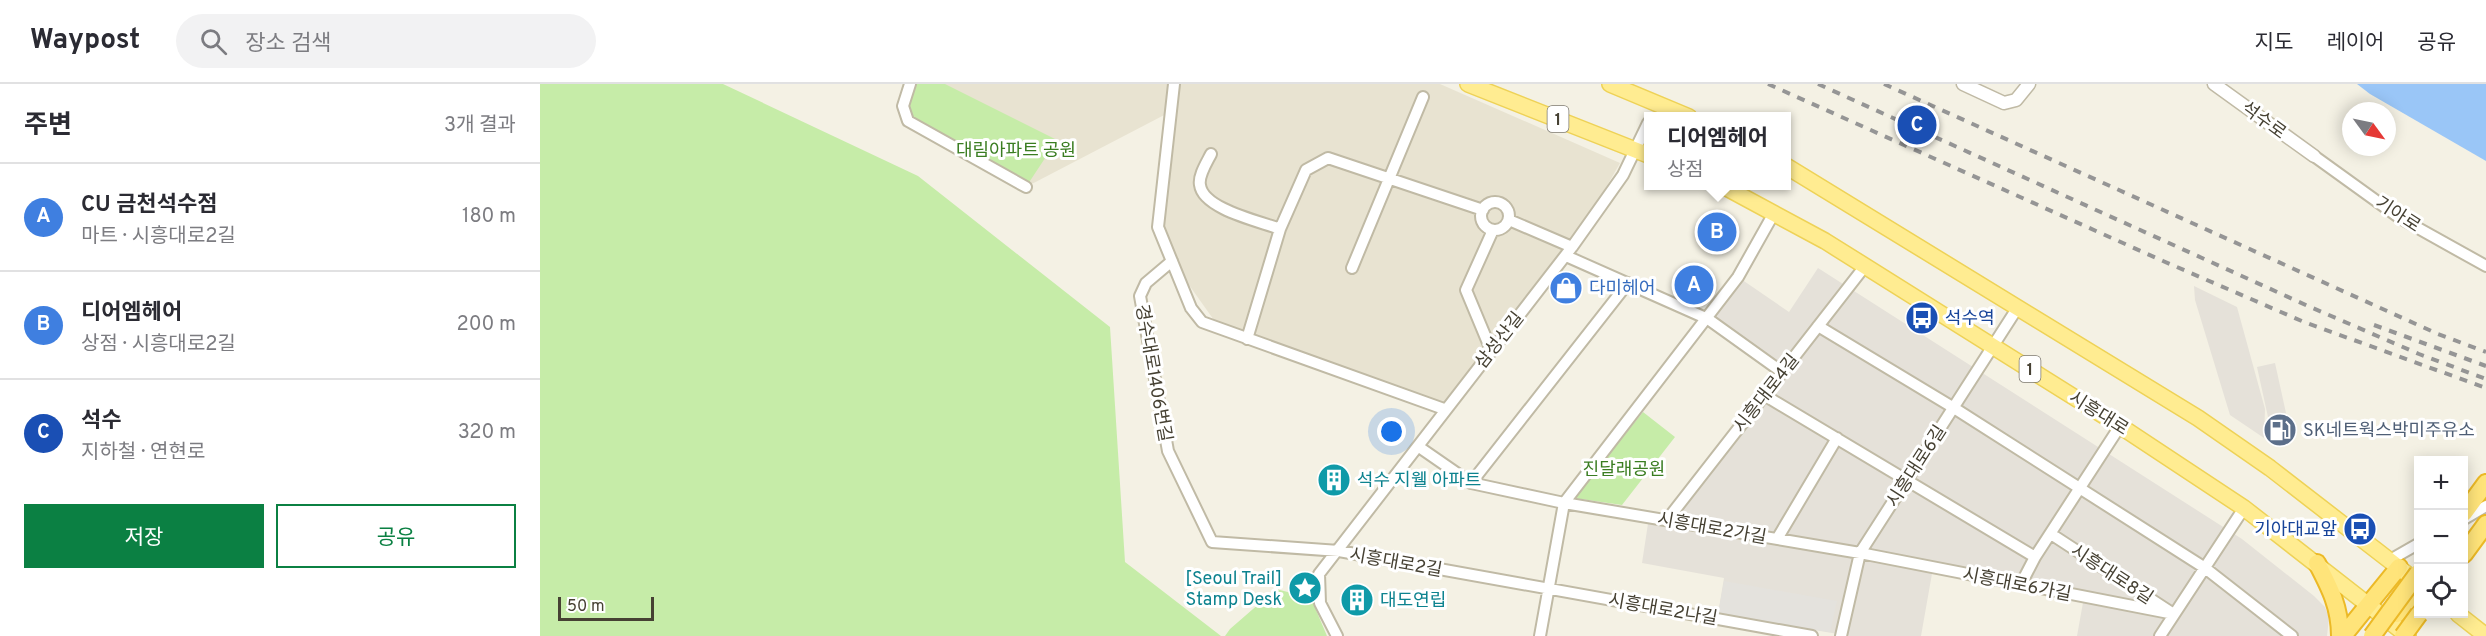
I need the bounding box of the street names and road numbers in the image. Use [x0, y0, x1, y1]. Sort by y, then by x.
street label: 석수로 [2236, 97, 2290, 145]
road number: 1 [1548, 106, 1568, 132]
street label: 기아로 [2370, 192, 2424, 238]
street label: 경수대로1406번길 [1129, 303, 1176, 444]
street label: 삼성산길 [1471, 308, 1530, 374]
street label: 시흥대로4길 [1729, 350, 1805, 438]
road number: 1 [2020, 356, 2040, 382]
street label: 시흥대로 [2064, 387, 2132, 442]
street label: 시흥대로6길 [1882, 421, 1952, 512]
street label: 시흥대로2가길 [1655, 509, 1768, 550]
street label: 시흥대로8길 [2066, 540, 2157, 610]
street label: 시흥대로2길 [1348, 544, 1444, 583]
street label: 시흥대로6가길 [1960, 564, 2073, 607]
street label: 시흥대로2나길 [1606, 590, 1719, 631]

